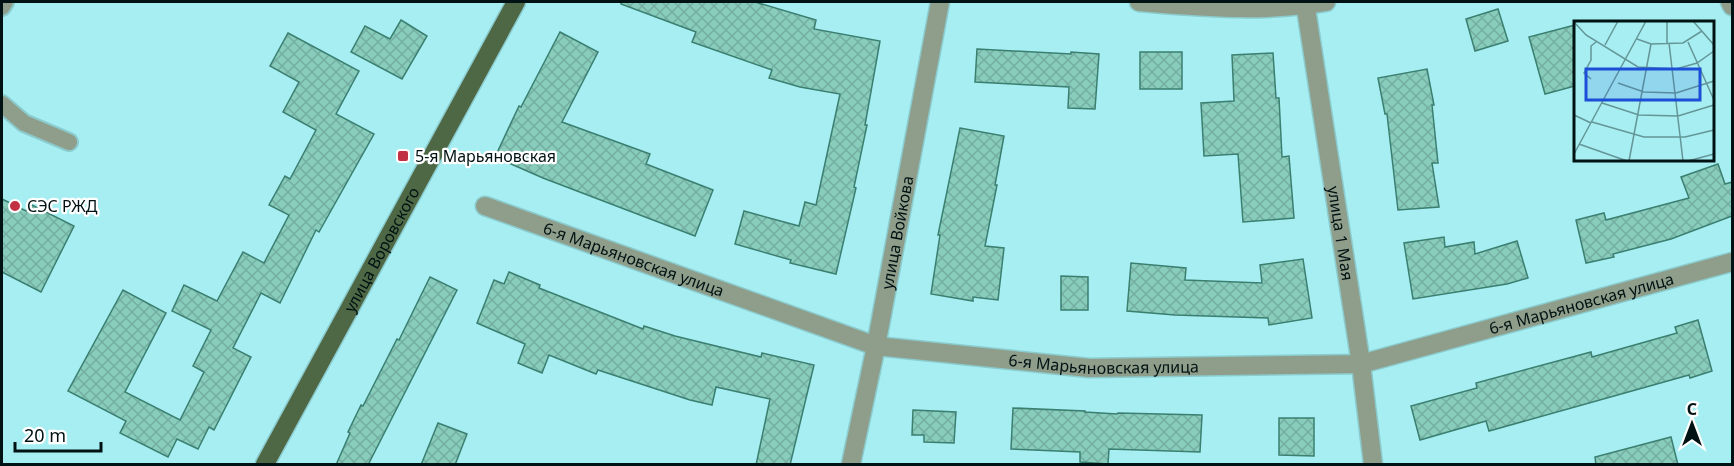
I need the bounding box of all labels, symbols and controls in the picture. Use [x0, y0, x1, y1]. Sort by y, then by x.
inset map [1574, 21, 1713, 160]
place label: 5-я Марьяновская [415, 145, 556, 167]
marker: 5-я Марьяновская [396, 149, 410, 163]
street label: улица Войкова [876, 174, 918, 291]
street label: улица Воровского [338, 183, 425, 316]
street label: улица 1 Мая [1323, 184, 1359, 282]
place label: СЭС РЖД [27, 195, 98, 217]
marker: СЭС РЖД [8, 199, 22, 213]
street label: 6-я Марьяновская улица [540, 217, 727, 302]
street label: 6-я Марьяновская улица [1487, 268, 1676, 339]
street label: 6-я Марьяновская улица [1008, 349, 1199, 379]
north arrow [1662, 394, 1722, 454]
text: С [1687, 398, 1697, 420]
scale bar [15, 415, 100, 453]
text: 20 m [24, 423, 66, 447]

